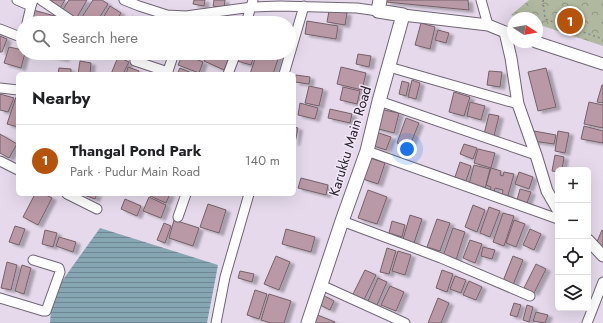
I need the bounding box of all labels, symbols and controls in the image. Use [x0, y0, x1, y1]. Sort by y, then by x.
pin: 1 [557, 6, 583, 36]
north arrow [507, 12, 543, 48]
search box [16, 16, 296, 60]
icon: search [30, 27, 52, 49]
text: Search here [62, 27, 138, 49]
street label: Karukku Main Road [324, 84, 376, 198]
text: Nearby [32, 86, 90, 110]
your location [397, 139, 417, 159]
text: Thangal Pond Park [70, 140, 201, 162]
text: 1 [42, 151, 48, 170]
text: 140 m [245, 151, 280, 170]
text: Park · Pudur Main Road [70, 162, 200, 181]
map controls [555, 167, 591, 311]
button: + [555, 167, 591, 203]
button: − [555, 203, 591, 239]
button: locate [555, 239, 591, 275]
button: layers [555, 275, 591, 311]

